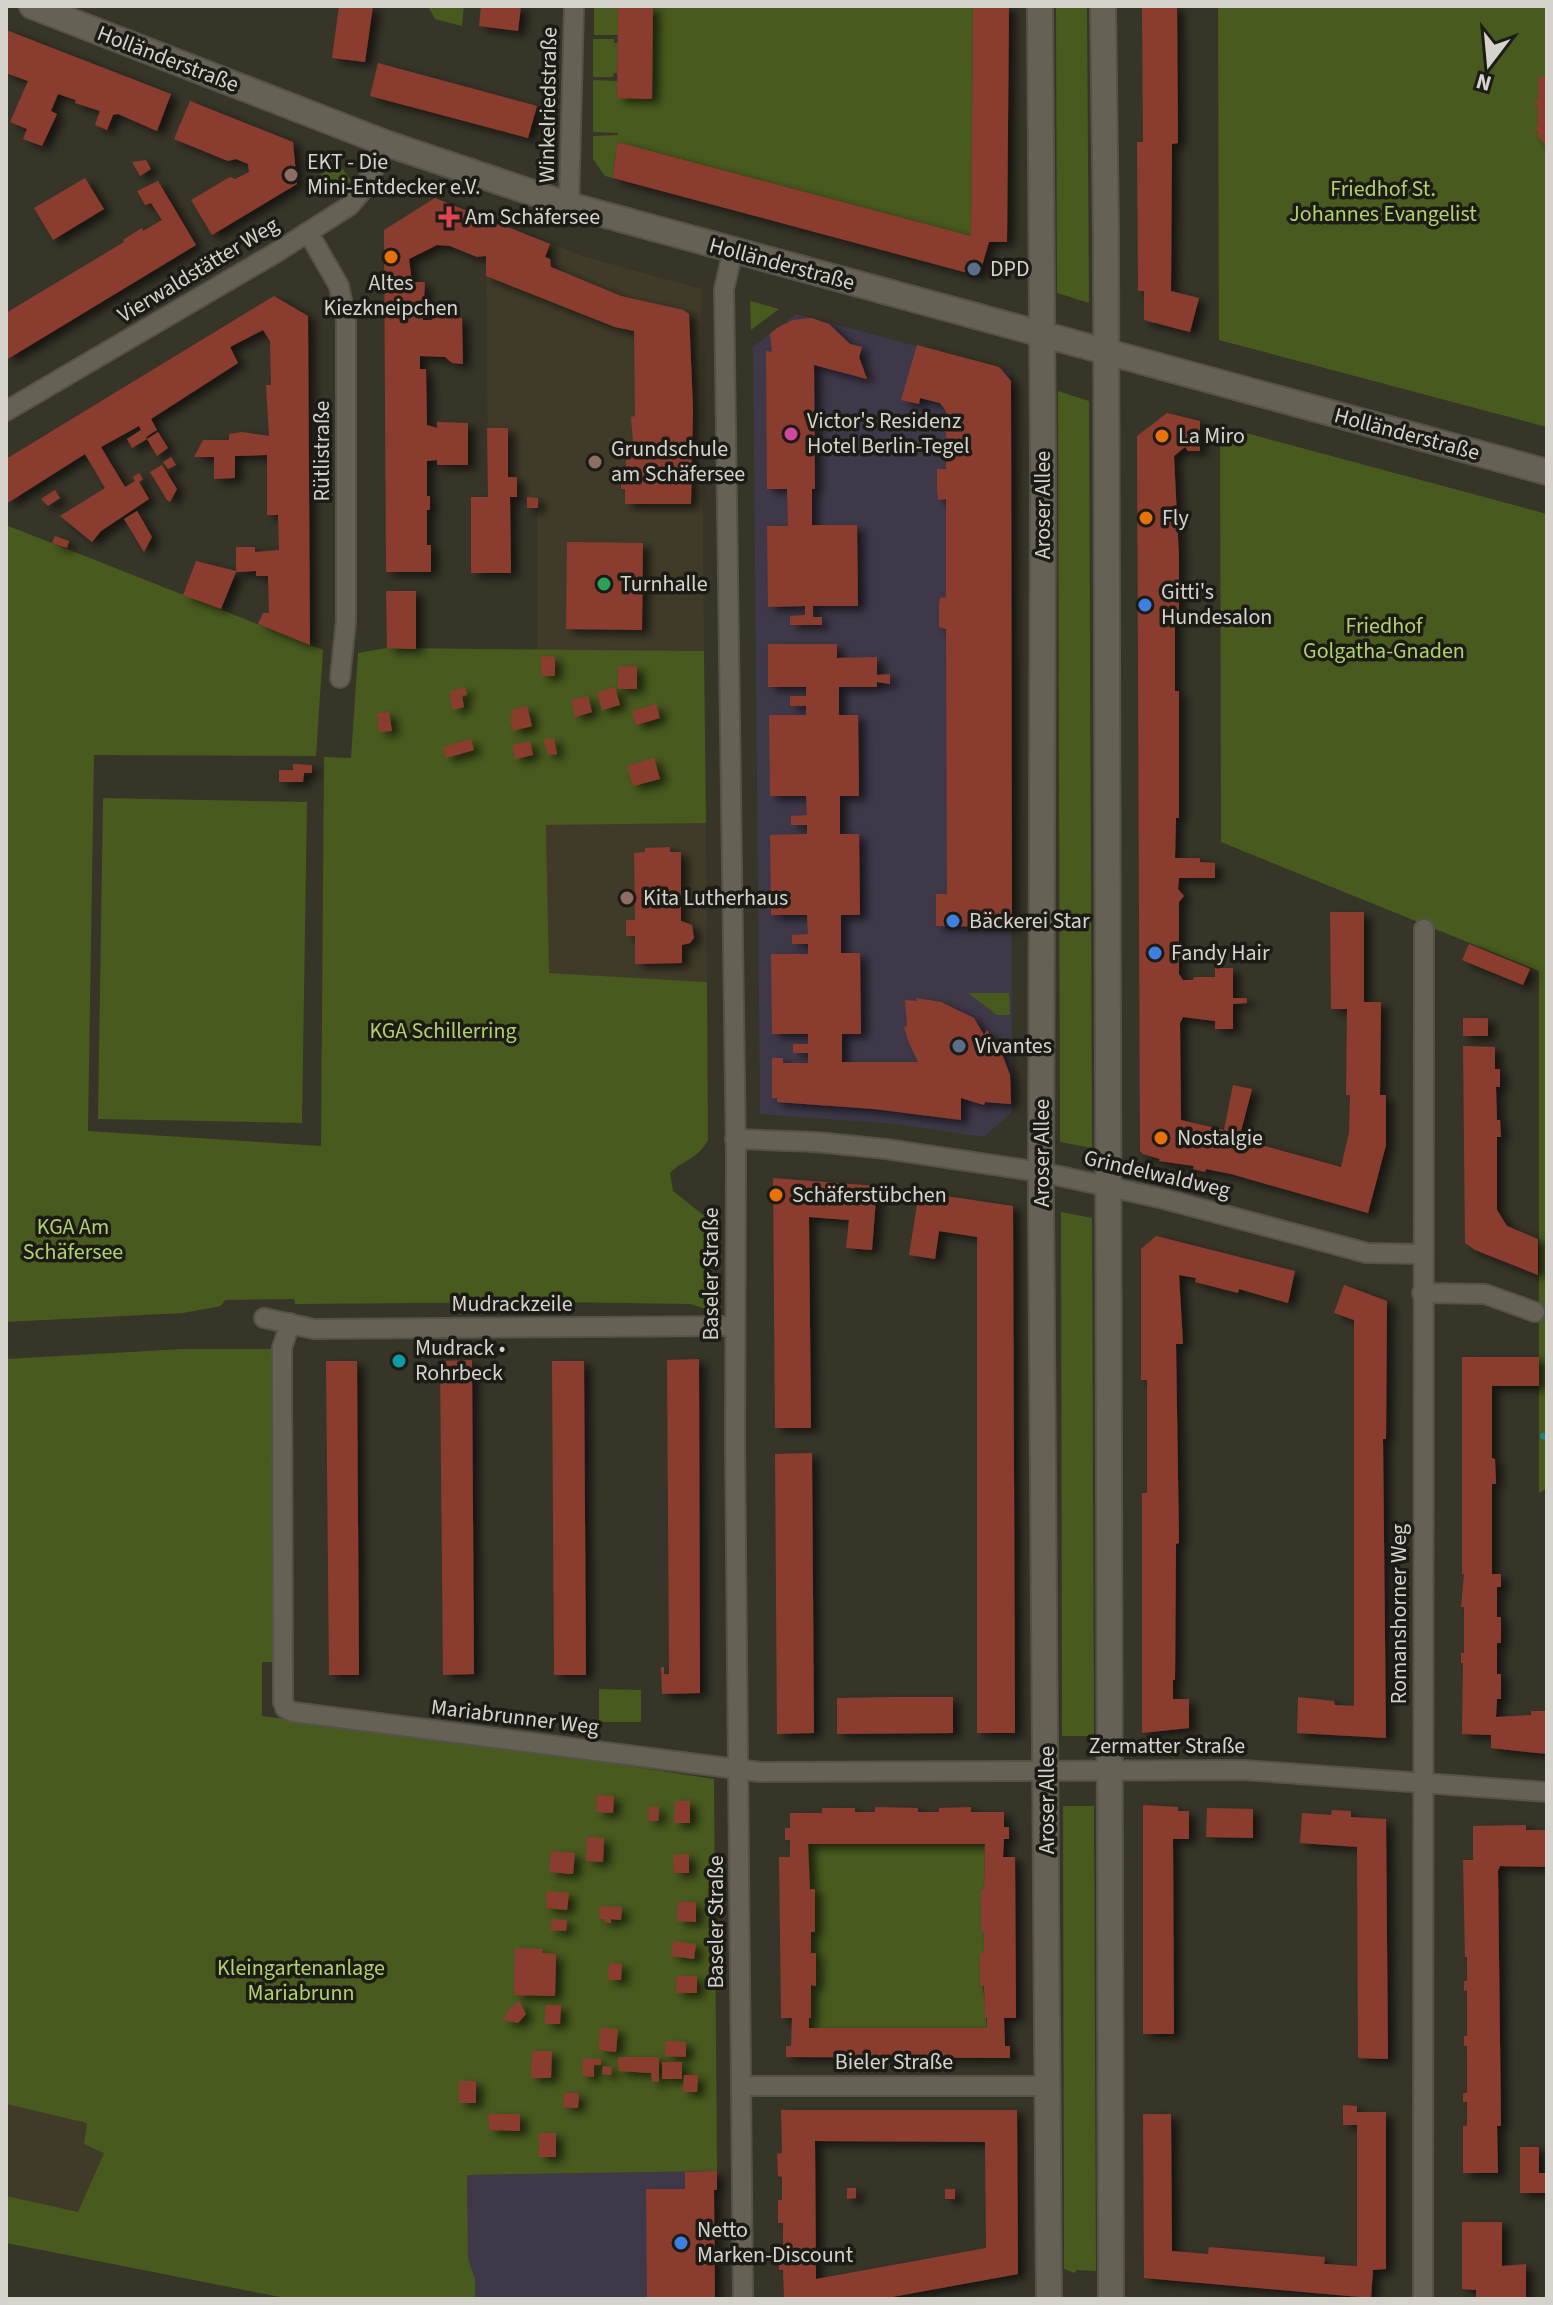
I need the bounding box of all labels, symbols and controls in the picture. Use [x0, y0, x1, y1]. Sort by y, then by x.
street label: Holländerstraße [93, 17, 243, 101]
north arrow [1449, 24, 1529, 104]
street label: Winkelriedstraße [531, 27, 565, 183]
text: N [1472, 65, 1495, 100]
place label: EKT - Die Mini-Entdecker e.V. [307, 146, 480, 203]
marker: EKT - Die Mini-Entdecker e.V. [282, 166, 300, 184]
park label: Friedhof St. Johannes Evangelist [1289, 173, 1477, 230]
place label: Am Schäfersee [465, 201, 600, 233]
marker: Am Schäfersee [440, 208, 458, 226]
street label: Vierwaldstätter Weg [111, 209, 285, 331]
street label: Holländerstraße [706, 229, 858, 299]
marker: Altes Kiezkneipchen [382, 248, 400, 266]
place label: DPD [990, 253, 1030, 285]
marker: DPD [965, 260, 983, 278]
place label: Altes Kiezkneipchen [324, 267, 458, 324]
street label: Holländerstraße [1331, 399, 1483, 469]
street label: Rütlistraße [306, 400, 338, 501]
place label: Victor's Residenz Hotel Berlin-Tegel [807, 405, 970, 462]
place label: La Miro [1178, 420, 1245, 452]
marker: Victor's Residenz Hotel Berlin-Tegel [782, 425, 800, 443]
marker: La Miro [1153, 427, 1171, 445]
place label: Grundschule am Schäfersee [611, 433, 745, 490]
street label: Aroser Allee [1027, 451, 1059, 559]
marker: Grundschule am Schäfersee [586, 453, 604, 471]
place label: Fly [1162, 502, 1189, 534]
marker: Fly [1137, 509, 1155, 527]
place label: Turnhalle [620, 568, 708, 600]
marker: Turnhalle [595, 575, 613, 593]
place label: Gitti's Hundesalon [1161, 576, 1272, 633]
marker: Gitti's Hundesalon [1136, 596, 1154, 614]
park label: Friedhof Golgatha-Gnaden [1303, 610, 1465, 667]
place label: Kita Lutherhaus [643, 882, 788, 914]
marker: Kita Lutherhaus [618, 889, 636, 907]
place label: Bäckerei Star [969, 905, 1090, 937]
marker: Bäckerei Star [944, 912, 962, 930]
place label: Fandy Hair [1171, 937, 1270, 969]
marker: Fandy Hair [1146, 944, 1164, 962]
park label: KGA Schillerring [369, 1015, 517, 1047]
place label: Vivantes [975, 1030, 1052, 1062]
marker: Vivantes [950, 1037, 968, 1055]
street label: Aroser Allee [1026, 1099, 1058, 1207]
place label: Nostalgie [1177, 1122, 1263, 1154]
marker: Nostalgie [1152, 1129, 1170, 1147]
street label: Grindelwaldweg [1081, 1142, 1233, 1206]
place label: Schäferstübchen [792, 1179, 947, 1211]
marker: Schäferstübchen [767, 1186, 785, 1204]
street label: Baseler Straße [695, 1207, 727, 1341]
park label: KGA Am Schäfersee [23, 1211, 123, 1268]
street label: Mudrackzeile [451, 1288, 573, 1320]
place label: Mudrack • Rohrbeck [415, 1332, 505, 1389]
marker: Mudrack • Rohrbeck [390, 1352, 408, 1370]
street label: Romanshorner Weg [1383, 1524, 1415, 1704]
street label: Mariabrunner Weg [429, 1691, 601, 1743]
street label: Zermatter Straße [1089, 1730, 1245, 1762]
street label: Aroser Allee [1031, 1746, 1063, 1854]
street label: Baseler Straße [700, 1855, 732, 1989]
park label: Kleingartenanlage Mariabrunn [217, 1952, 385, 2009]
street label: Bieler Straße [835, 2046, 953, 2078]
place label: Netto Marken-Discount [697, 2214, 854, 2271]
marker: Netto Marken-Discount [672, 2234, 690, 2252]

